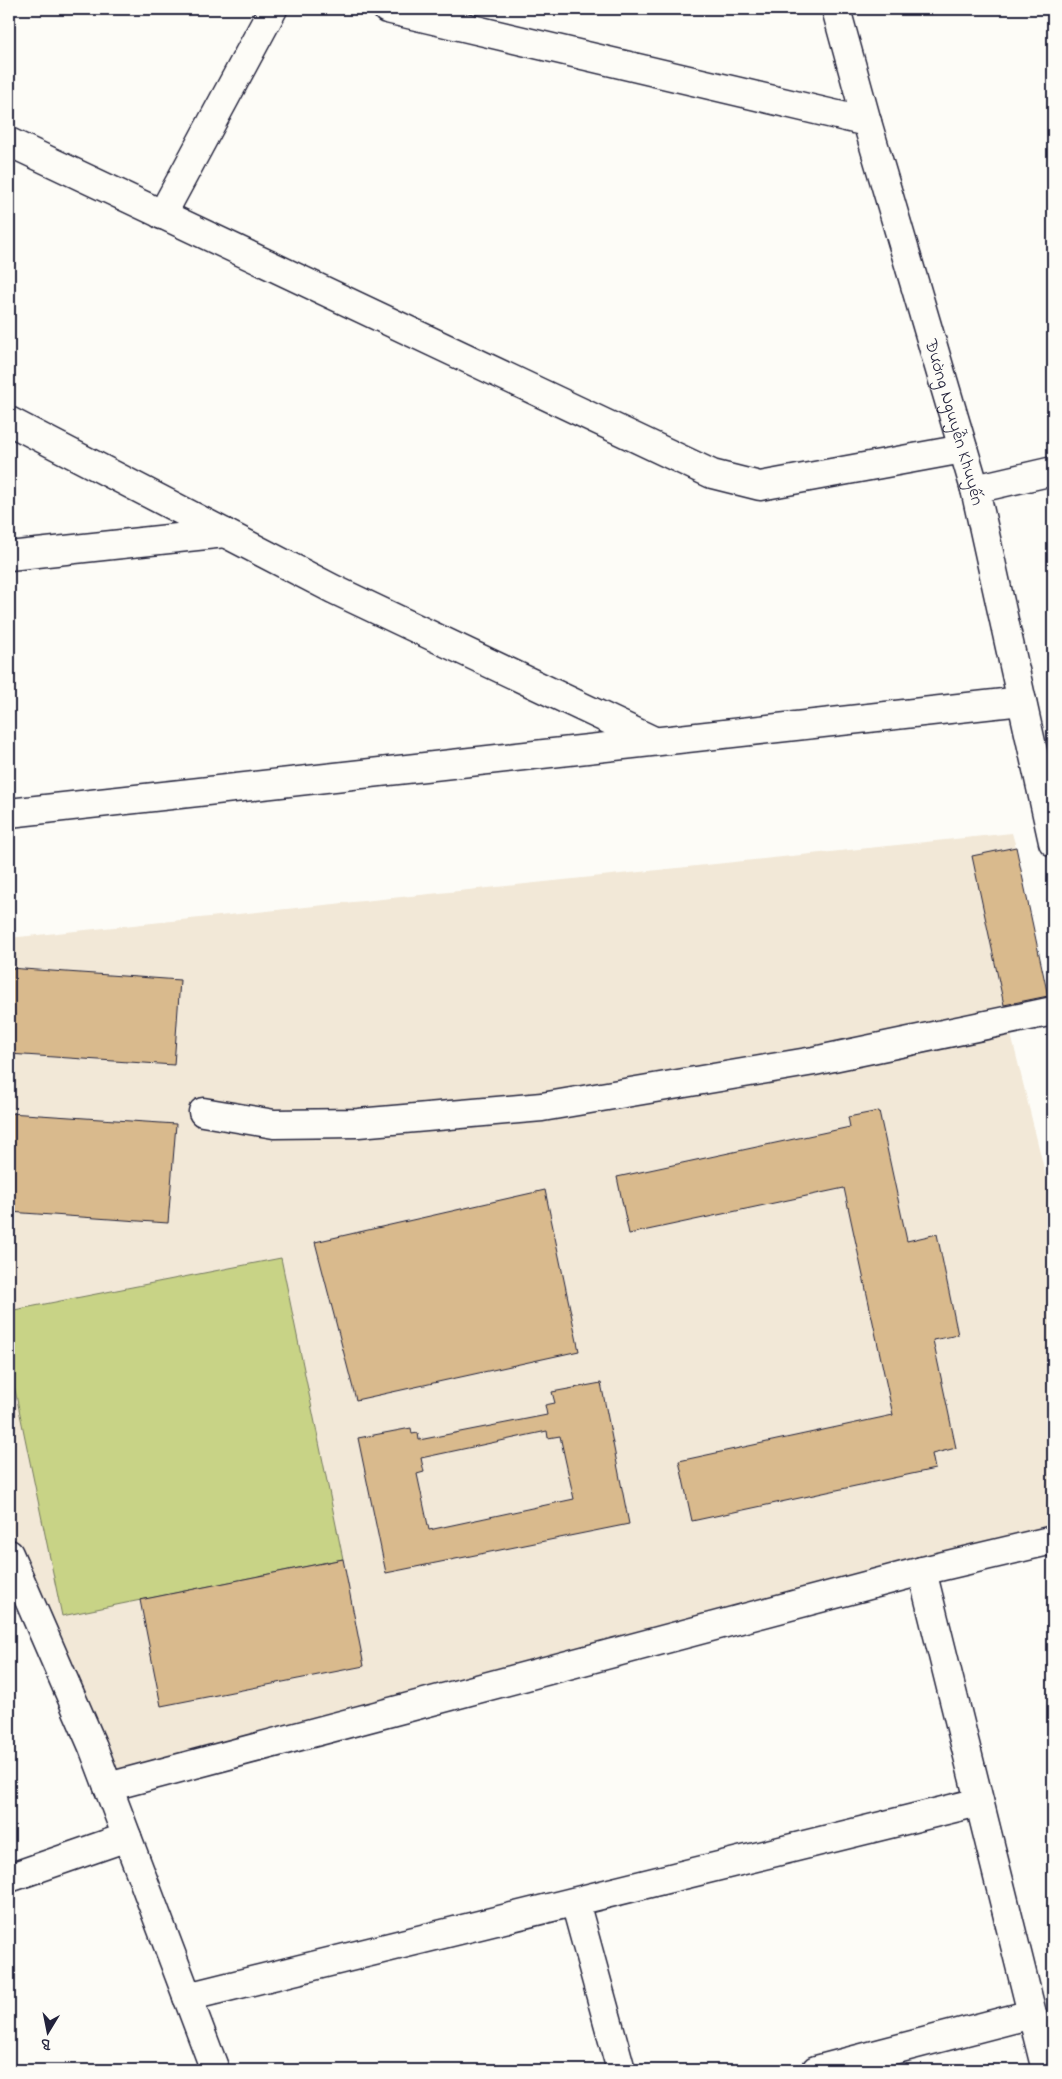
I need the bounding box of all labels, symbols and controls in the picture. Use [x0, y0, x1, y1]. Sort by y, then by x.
street label: Đường Nguyễn Khuyến [916, 336, 989, 508]
north arrow [22, 2006, 72, 2056]
text: B [39, 2032, 53, 2055]

